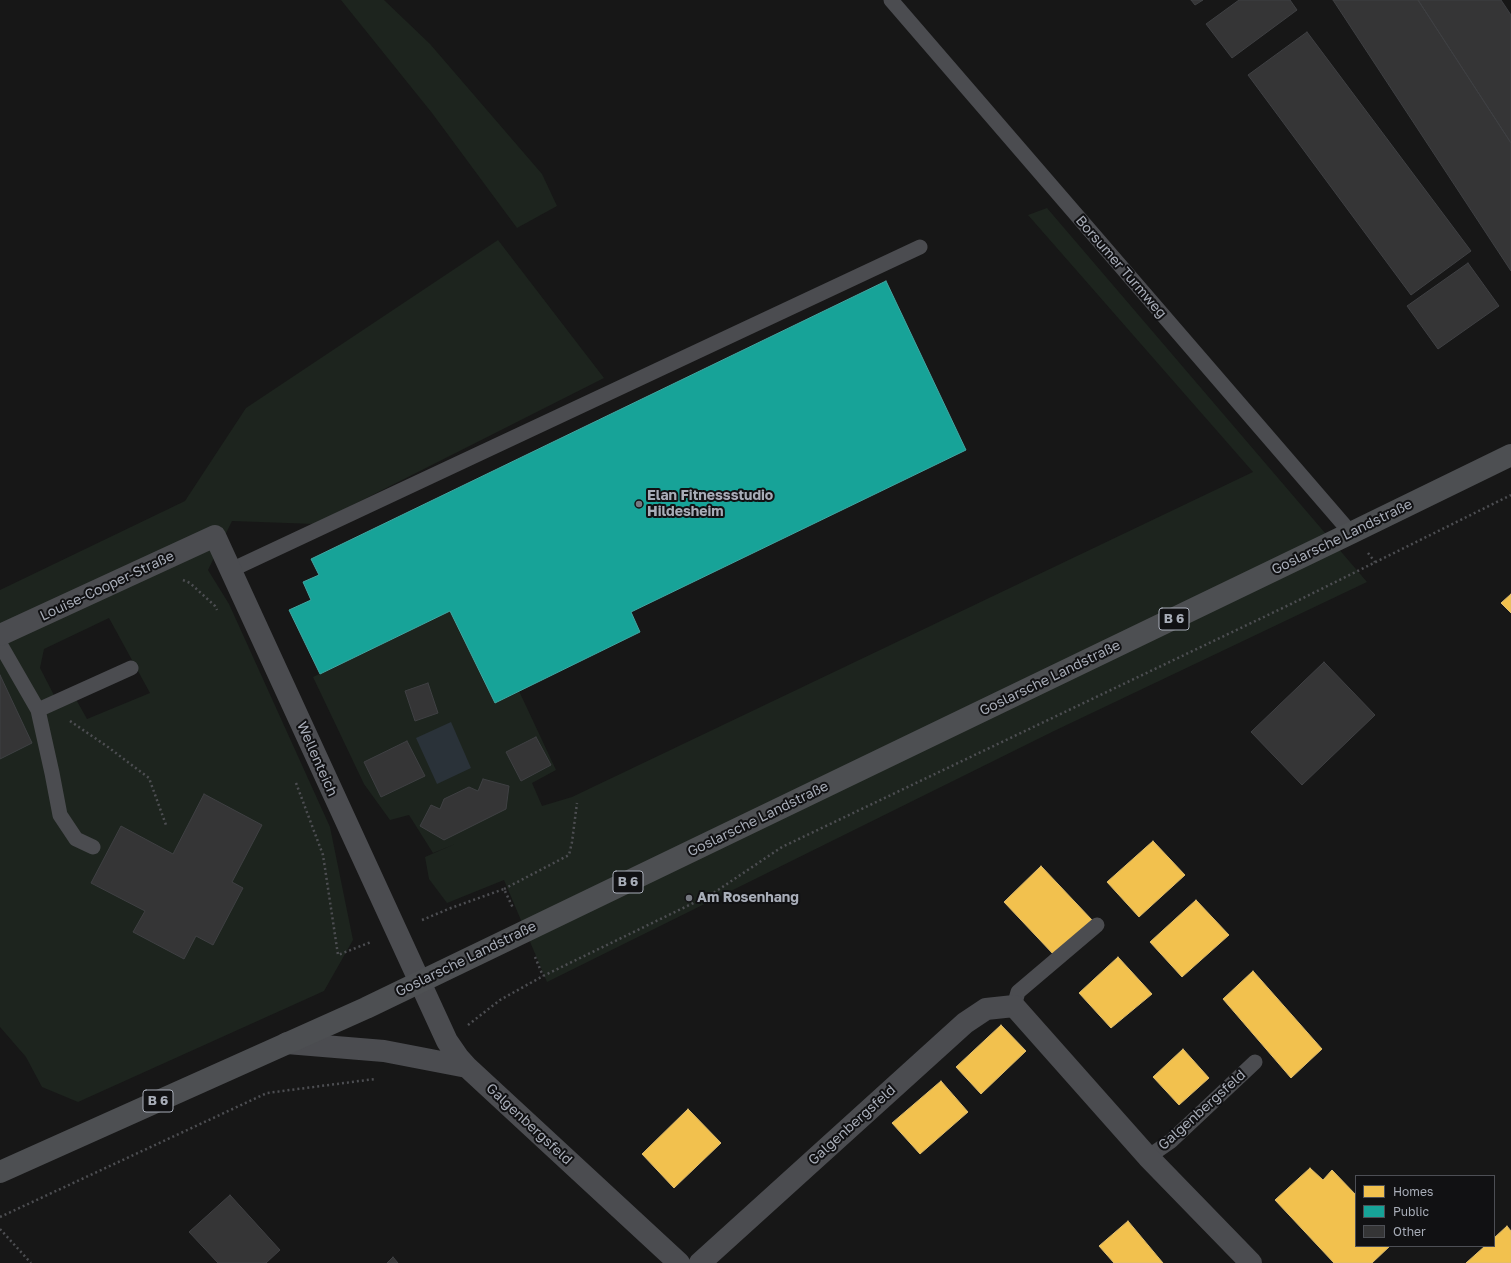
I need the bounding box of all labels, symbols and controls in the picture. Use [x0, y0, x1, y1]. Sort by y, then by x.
street label: Borsumer Turmweg [1072, 212, 1170, 322]
place label: Elan Fitnessstudio Hildesheim [647, 488, 773, 520]
street label: Goslarsche Landstraße [1269, 496, 1415, 578]
marker: Elan Fitnessstudio Hildesheim [634, 499, 644, 509]
street label: Louise-Cooper-Straße [37, 548, 177, 624]
road number: B 6 [1159, 608, 1189, 630]
street label: Goslarsche Landstraße [977, 637, 1123, 719]
street label: Wellenteich [293, 719, 341, 799]
street label: Goslarsche Landstraße [685, 778, 831, 860]
road number: B 6 [613, 871, 643, 893]
place label: Am Rosenhang [697, 890, 799, 906]
marker: Am Rosenhang [684, 893, 694, 903]
street label: Goslarsche Landstraße [393, 918, 539, 1000]
street label: Galgenbergsfeld [1155, 1066, 1249, 1154]
street label: Galgenbergsfeld [482, 1080, 576, 1168]
street label: Galgenbergsfeld [805, 1081, 899, 1169]
road number: B 6 [143, 1090, 173, 1112]
legend [1355, 1175, 1495, 1247]
text: Homes [1393, 1184, 1433, 1199]
text: Public [1393, 1204, 1429, 1219]
text: Other [1393, 1224, 1426, 1239]

